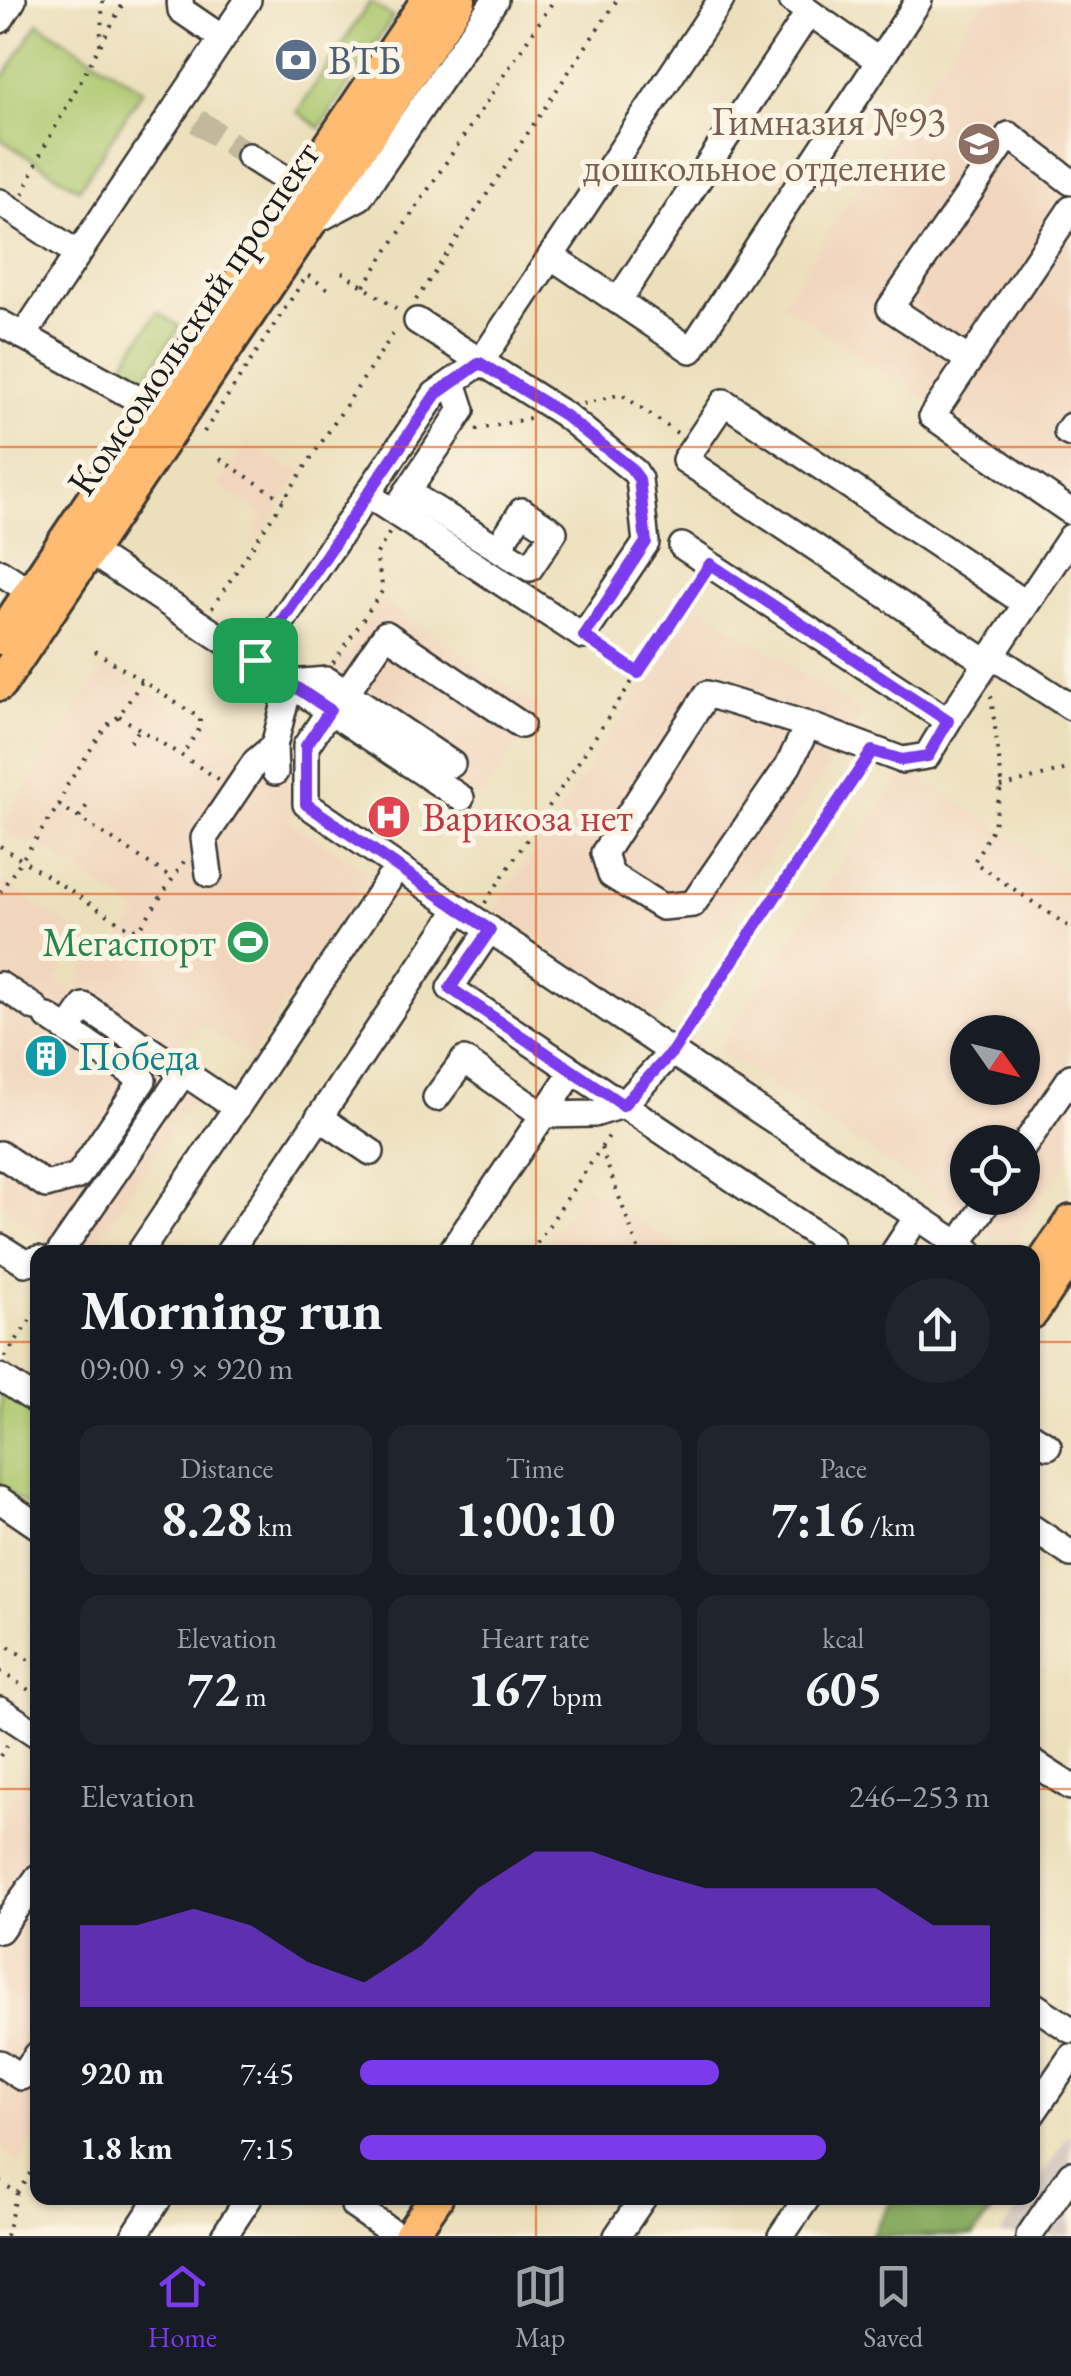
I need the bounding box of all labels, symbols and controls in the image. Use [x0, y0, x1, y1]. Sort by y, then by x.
place label: ВТБ [328, 34, 401, 86]
bank icon: ВТБ [273, 37, 319, 83]
place label: Гимназия №93 дошкольное отделение [583, 95, 946, 193]
school or university icon: Гимназия №93 дошкольное отделение [956, 121, 1002, 167]
street label: Комсомольский проспект [55, 131, 331, 505]
pin [213, 618, 298, 703]
icon: arrive [228, 633, 283, 688]
place label: Варикоза нет [422, 791, 633, 843]
hospital icon: Варикоза нет [366, 794, 412, 840]
place label: Мегаспорт [42, 916, 216, 968]
sports icon: Мегаспорт [225, 919, 271, 965]
north arrow [950, 1015, 1040, 1105]
map controls [950, 1015, 1040, 1215]
place label: Победа [78, 1030, 200, 1082]
building icon: Победа [23, 1033, 69, 1079]
button: locate [950, 1125, 1040, 1215]
text: Morning run [80, 1274, 383, 1345]
button: share [885, 1278, 990, 1383]
text: 09:00 · 9 × 920 m [80, 1347, 293, 1389]
text: Distance [180, 1450, 273, 1486]
text: Time [506, 1450, 564, 1486]
text: Pace [820, 1450, 867, 1486]
text: 8.28 [161, 1486, 252, 1551]
text: 1:00:10 [455, 1486, 615, 1551]
text: 7:16 [771, 1486, 864, 1551]
text: km [252, 1508, 293, 1544]
text: /km [864, 1508, 916, 1544]
text: Elevation [176, 1620, 277, 1656]
text: Heart rate [481, 1620, 589, 1656]
text: kcal [822, 1620, 864, 1656]
text: 72 [187, 1656, 239, 1721]
text: 167 [467, 1656, 547, 1721]
text: 605 [804, 1656, 883, 1721]
text: m [239, 1678, 267, 1714]
text: bpm [547, 1678, 603, 1714]
text: Elevation [80, 1775, 195, 1817]
text: 246–253 m [849, 1775, 990, 1817]
text: 920 m [80, 2052, 164, 2094]
text: 7:45 [240, 2052, 294, 2094]
text: 1.8 km [80, 2127, 173, 2169]
text: 7:15 [240, 2127, 294, 2169]
tab: Home [148, 2259, 217, 2355]
tab: Map [513, 2259, 568, 2355]
tab: Saved [863, 2259, 923, 2355]

